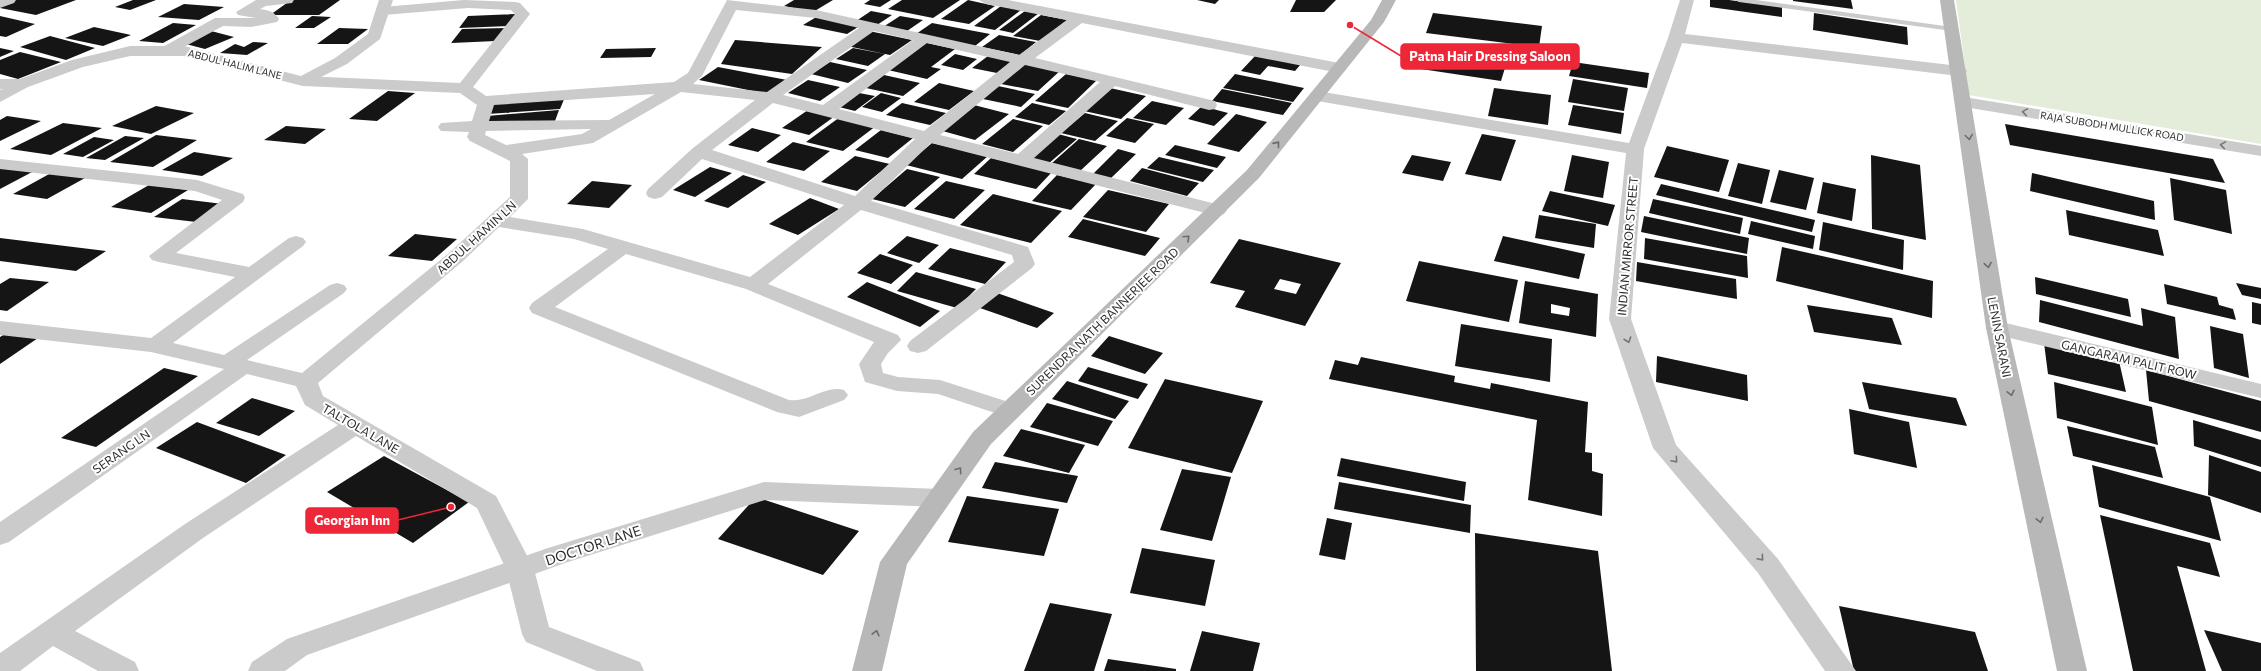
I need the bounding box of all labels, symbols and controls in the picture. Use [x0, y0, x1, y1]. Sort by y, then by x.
callout: Patna Hair Dressing Saloon [1401, 44, 1579, 69]
street label: ABDUL HALIM LANE [187, 47, 283, 81]
text: Patna Hair Dressing Saloon [1409, 48, 1571, 64]
one-way arrow [2022, 108, 2028, 117]
street label: RAJA SUBODH MULLICK ROAD [2039, 109, 2185, 143]
one-way arrow [1964, 134, 1973, 140]
one-way arrow [2219, 141, 2226, 150]
one-way arrow [1272, 142, 1279, 149]
street label: INDIAN MIRROR STREET [1614, 176, 1640, 316]
street label: ABDUL HAMIN LN [433, 198, 519, 276]
one-way arrow [1183, 236, 1190, 243]
street label: SURENDRA NATH BANNERJEE ROAD [1023, 244, 1182, 398]
one-way arrow [1983, 262, 1992, 269]
street label: LENIN SARANI [1985, 296, 2015, 378]
one-way arrow [1623, 337, 1631, 344]
street label: GANGARAM PALIT ROW [2060, 337, 2198, 381]
one-way arrow [2007, 390, 2015, 396]
street label: TALTOLA LANE [320, 400, 402, 456]
street label: SERANG LN [90, 426, 152, 476]
one-way arrow [1671, 455, 1678, 463]
one-way arrow [954, 468, 961, 475]
callout: Georgian Inn [306, 508, 398, 533]
text: Georgian Inn [314, 512, 390, 528]
one-way arrow [2035, 517, 2043, 523]
street label: DOCTOR LANE [543, 521, 643, 569]
one-way arrow [1756, 553, 1763, 561]
one-way arrow [872, 630, 880, 636]

